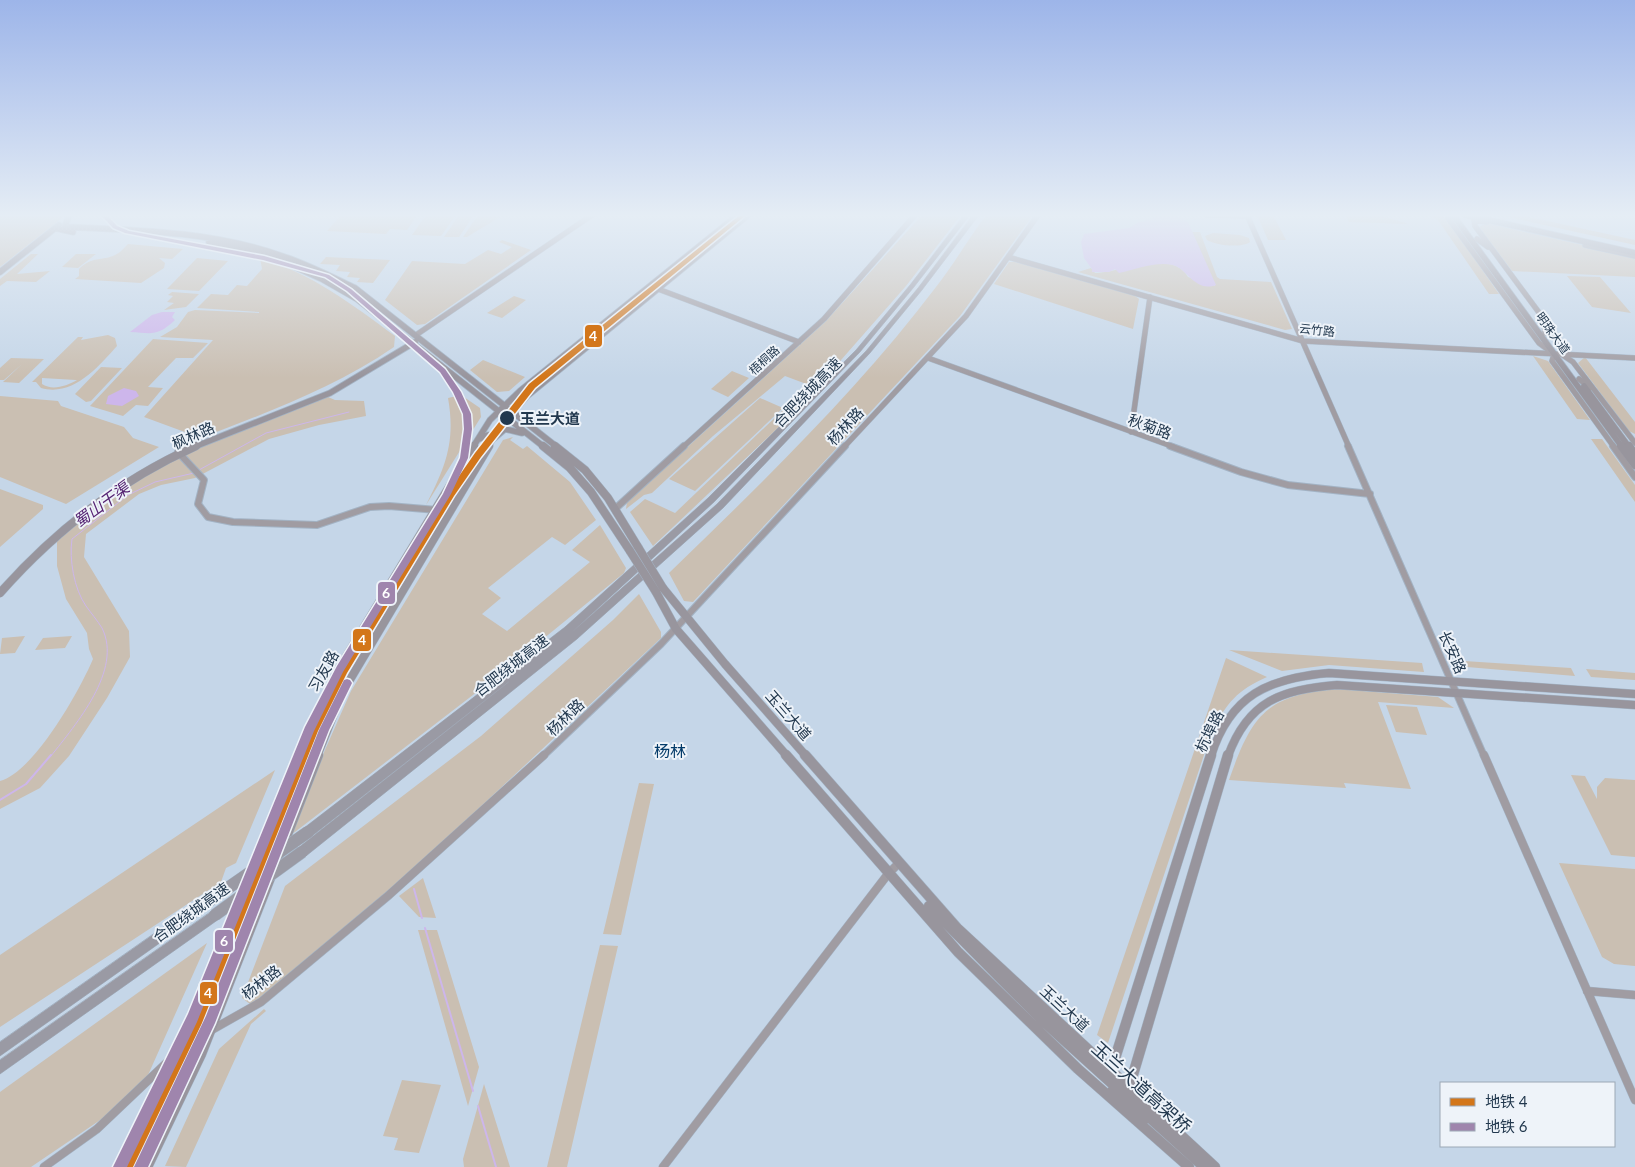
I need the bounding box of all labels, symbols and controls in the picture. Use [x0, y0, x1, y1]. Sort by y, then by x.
street label: 明珠大道 [1533, 309, 1573, 357]
street label: 云竹路 [1298, 321, 1336, 339]
line badge: 4 [584, 324, 603, 348]
text: 4 [589, 327, 597, 344]
street label: 梧桐路 [746, 342, 782, 378]
street label: 合肥绕城高速 [769, 353, 845, 431]
street label: 杨林路 [823, 403, 867, 449]
marker: 玉兰大道 [498, 409, 516, 427]
place label: 玉兰大道 [520, 409, 580, 427]
street label: 秋菊路 [1126, 410, 1174, 442]
street label: 枫林路 [169, 418, 217, 452]
water label: 蜀山干渠 [70, 476, 134, 530]
line badge: 6 [377, 581, 396, 605]
text: 6 [382, 584, 390, 601]
line badge: 4 [352, 628, 372, 652]
street label: 长安路 [1436, 628, 1470, 676]
street label: 合肥绕城高速 [470, 630, 552, 700]
text: 4 [358, 631, 366, 648]
street label: 习友路 [304, 647, 342, 695]
street label: 玉兰大道 [763, 686, 815, 744]
street label: 杨林路 [543, 695, 587, 739]
street label: 杭埠路 [1191, 707, 1227, 755]
district label: 杨林 [654, 741, 686, 760]
street label: 合肥绕城高速 [149, 878, 233, 946]
line badge: 6 [214, 929, 234, 953]
text: 6 [220, 932, 228, 949]
street label: 杨林路 [238, 961, 284, 1003]
line badge: 4 [199, 981, 218, 1005]
street label: 玉兰大道 [1037, 981, 1093, 1035]
text: 4 [204, 984, 212, 1001]
street label: 玉兰大道高架桥 [1088, 1037, 1196, 1137]
legend [1440, 1082, 1615, 1147]
text: 地铁 4 [1485, 1092, 1528, 1110]
text: 地铁 6 [1485, 1117, 1528, 1135]

